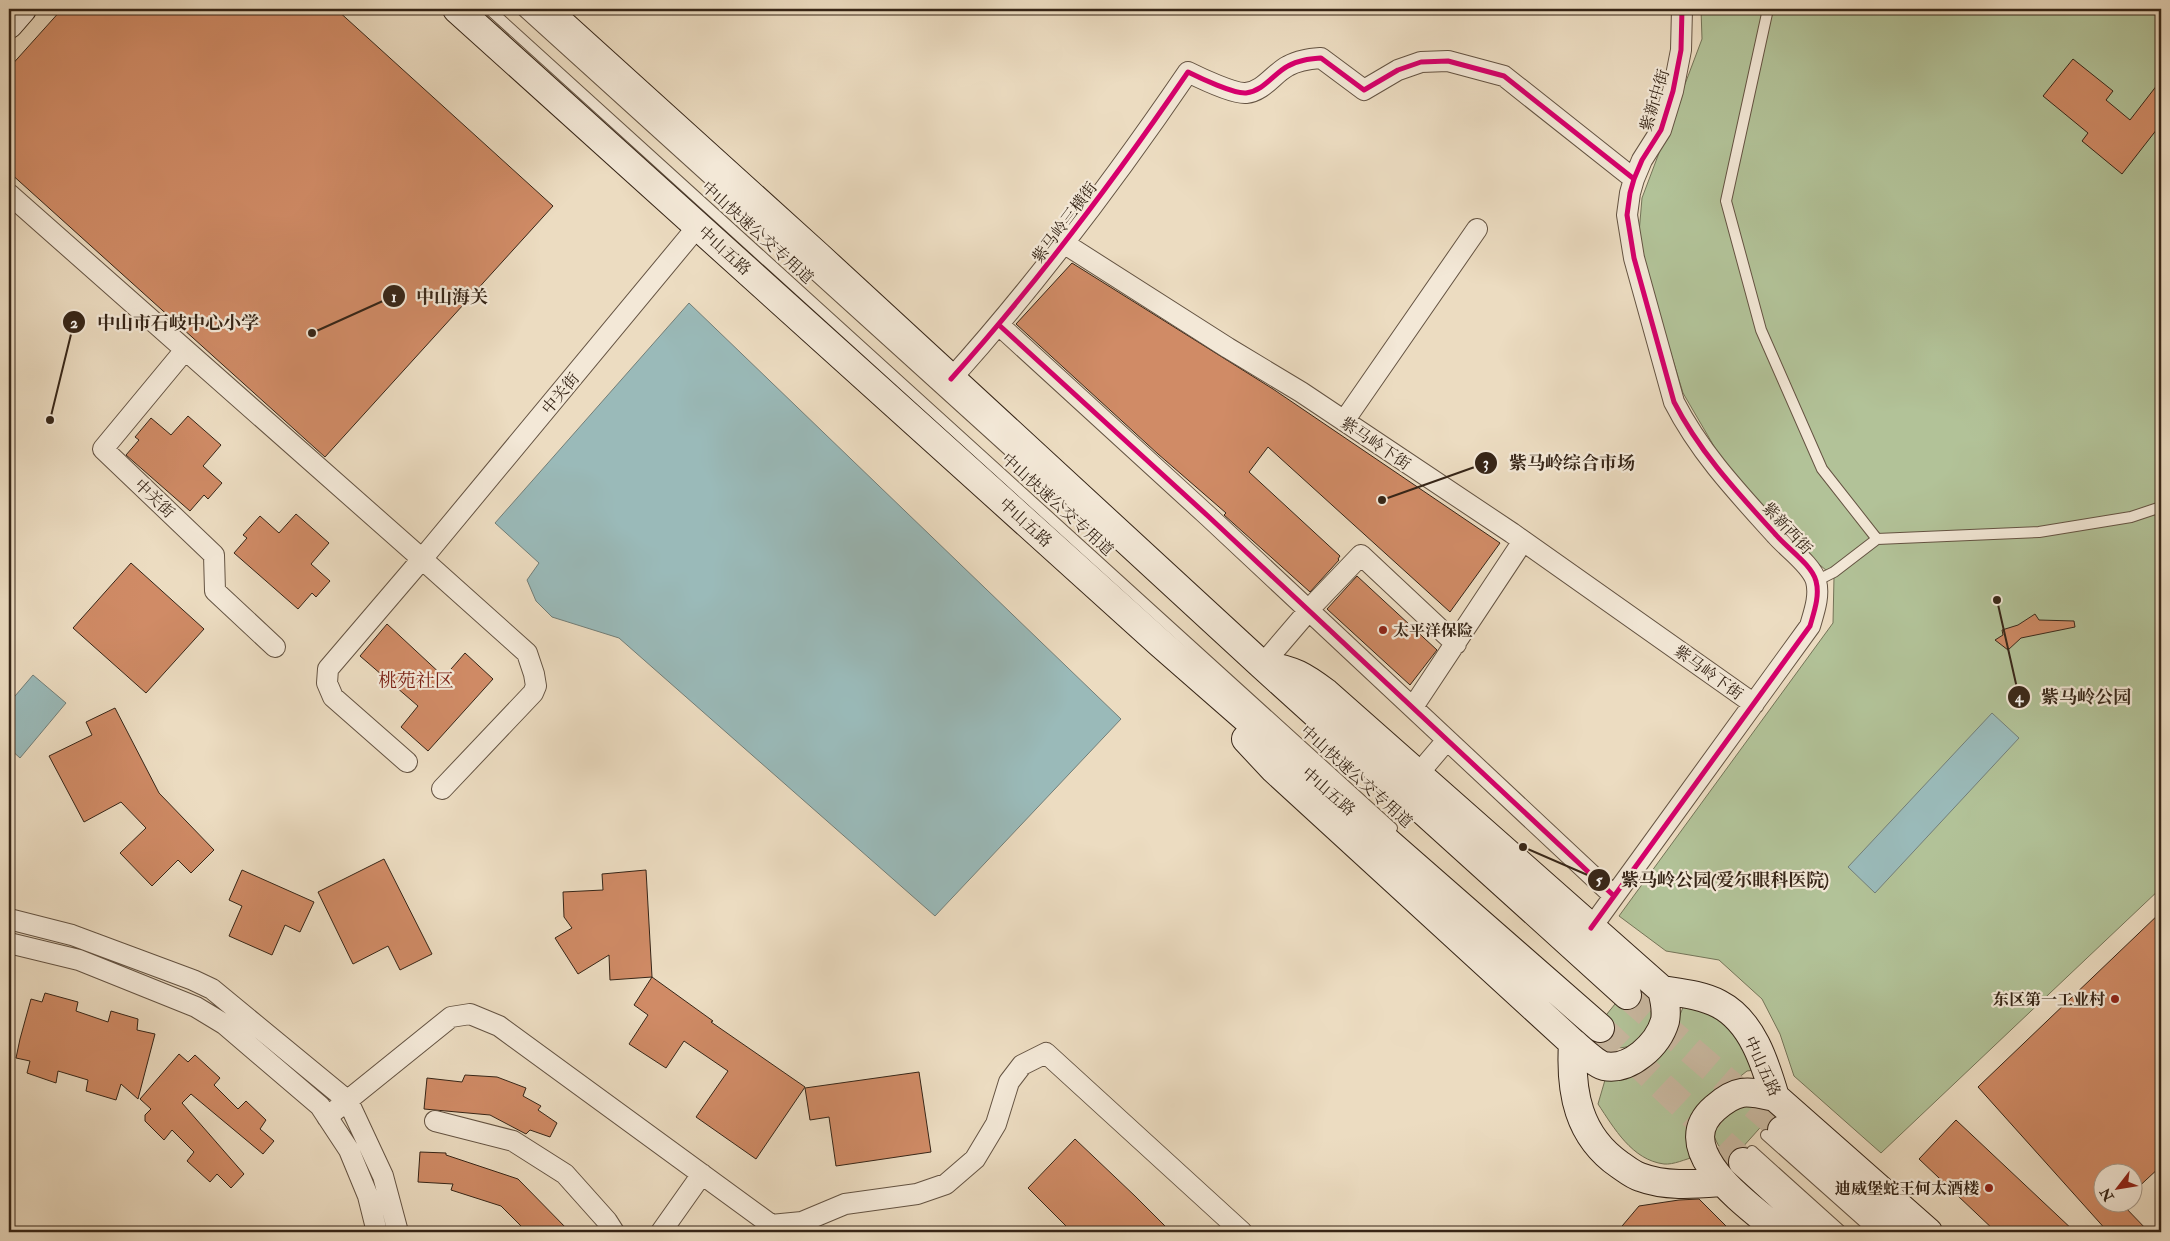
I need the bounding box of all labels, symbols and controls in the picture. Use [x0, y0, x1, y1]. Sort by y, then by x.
street label: 紫新中街 [1636, 67, 1674, 134]
street label: 中山快速公交专用道 [697, 177, 818, 288]
street label: 紫马岭三横街 [1028, 178, 1102, 267]
street label: 中山五路 [694, 222, 755, 280]
callout: 中山海关 [381, 280, 498, 313]
text: 中山海关 [416, 286, 488, 309]
text: 1 [391, 288, 397, 307]
callout: 中山市石岐中心小学 [62, 306, 269, 339]
text: 中山市石岐中心小学 [97, 312, 259, 335]
text: 2 [70, 314, 78, 333]
street label: 中关街 [538, 369, 584, 418]
street label: 紫马岭下街 [1337, 413, 1414, 474]
callout: 紫马岭综合市场 [1474, 446, 1645, 479]
street label: 中山快速公交专用道 [997, 449, 1118, 560]
text: 紫马岭综合市场 [1509, 452, 1635, 475]
text: 3 [1483, 454, 1489, 473]
street label: 中关街 [130, 475, 179, 523]
street label: 中山五路 [995, 494, 1056, 552]
street label: 紫新西街 [1758, 498, 1816, 559]
place label: 太平洋保险 [1393, 621, 1473, 641]
marker: 太平洋保险 [1377, 624, 1389, 636]
street label: 紫马岭下街 [1670, 641, 1747, 704]
district label: 桃苑社区 [378, 669, 454, 693]
callout: 紫马岭公园 [2006, 680, 2141, 713]
text: 紫马岭公园 [2041, 686, 2131, 709]
text: 4 [2014, 688, 2024, 707]
street label: 中山快速公交专用道 [1296, 721, 1417, 832]
street label: 中山五路 [1298, 763, 1359, 820]
callout: 紫马岭公园(爱尔眼科医院) [1586, 863, 1839, 896]
text: 紫马岭公园(爱尔眼科医院) [1621, 869, 1829, 892]
text: 5 [1596, 871, 1603, 890]
place label: 东区第一工业村 [1993, 990, 2105, 1010]
marker: 东区第一工业村 [2109, 993, 2121, 1005]
street label: 中山五路 [1740, 1033, 1785, 1100]
north arrow [2092, 1164, 2142, 1214]
place label: 迪威堡蛇王何太酒楼 [1835, 1179, 1979, 1199]
marker: 迪威堡蛇王何太酒楼 [1983, 1182, 1995, 1194]
text: N [2097, 1184, 2118, 1205]

